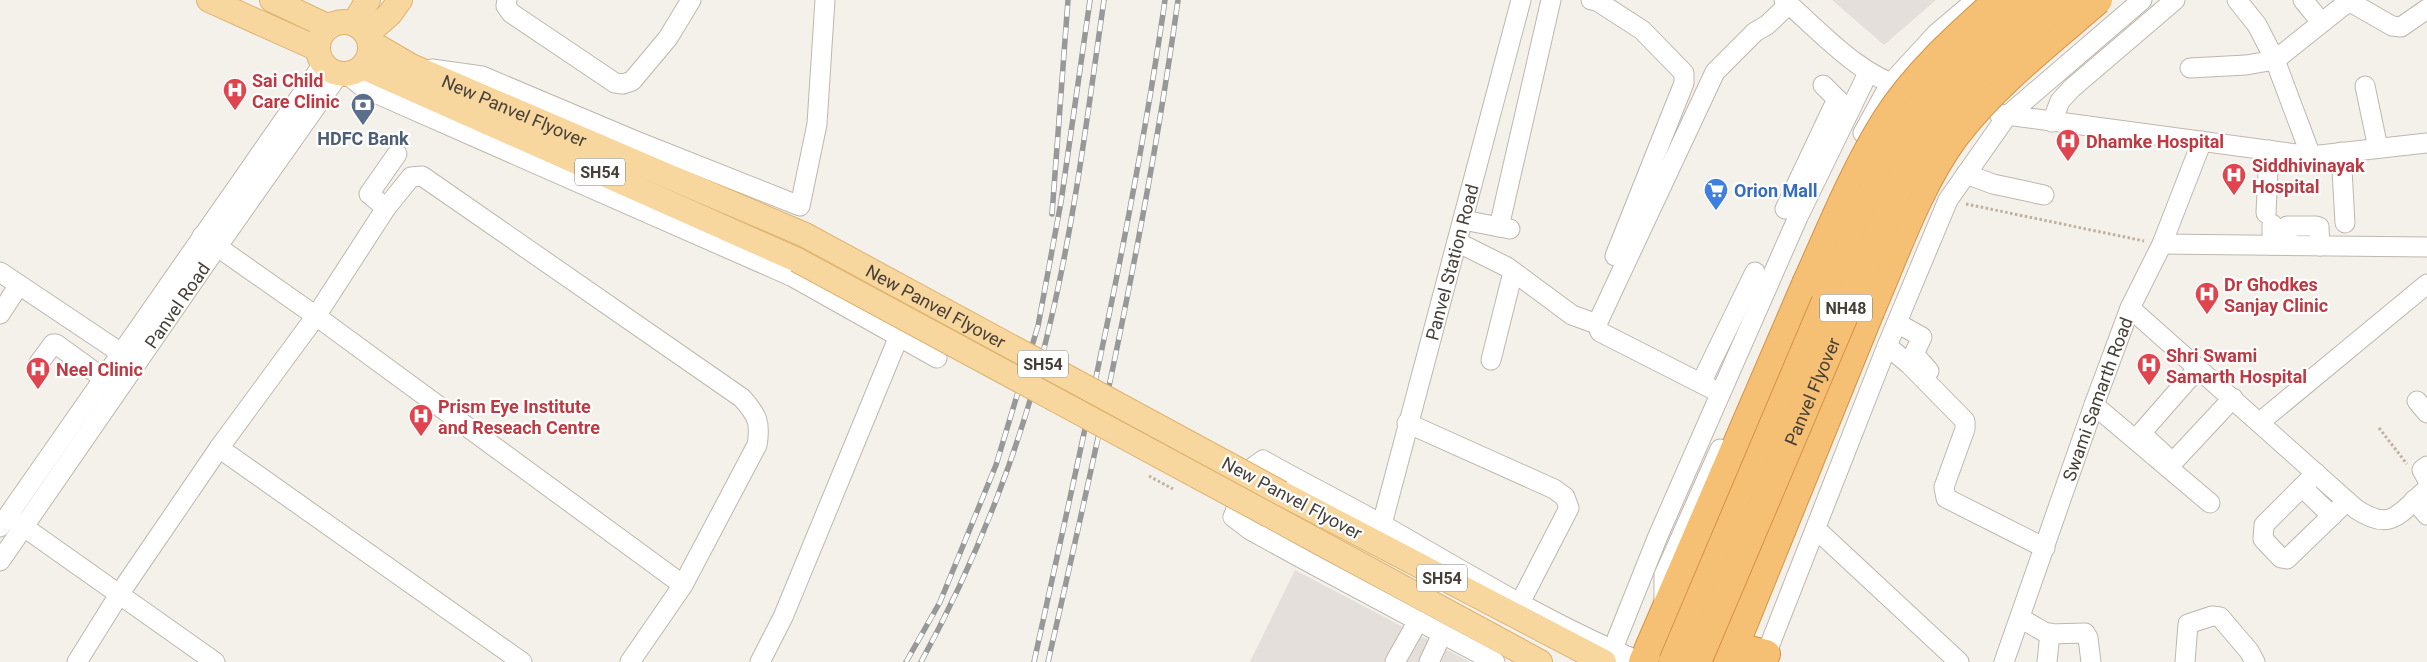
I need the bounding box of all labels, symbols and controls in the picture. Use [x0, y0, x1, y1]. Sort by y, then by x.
place label: Sai Child Care Clinic [252, 70, 340, 112]
street label: New Panvel Flyover [439, 70, 590, 151]
hospital icon: Sai Child Care Clinic [222, 77, 248, 111]
bank icon: HDFC Bank [350, 92, 376, 126]
place label: HDFC Bank [317, 128, 409, 149]
hospital icon: Dhamke Hospital [2055, 128, 2081, 162]
place label: Dhamke Hospital [2086, 131, 2224, 152]
place label: Siddhivinayak Hospital [2252, 155, 2365, 197]
road number: SH54 [575, 158, 625, 186]
hospital icon: Siddhivinayak Hospital [2221, 162, 2247, 196]
supermarket icon: Orion Mall [1703, 177, 1729, 211]
place label: Orion Mall [1734, 180, 1817, 201]
street label: Panvel Station Road [1421, 182, 1482, 342]
street label: Panvel Road [140, 258, 214, 352]
street label: New Panvel Flyover [863, 260, 1009, 352]
place label: Dr Ghodkes Sanjay Clinic [2224, 274, 2328, 316]
hospital icon: Dr Ghodkes Sanjay Clinic [2194, 281, 2220, 315]
road number: NH48 [1820, 294, 1872, 322]
street label: Swami Samarth Road [2058, 314, 2136, 484]
street label: Panvel Flyover [1780, 334, 1844, 448]
place label: Shri Swami Samarth Hospital [2166, 345, 2307, 387]
road number: SH54 [1018, 350, 1068, 378]
hospital icon: Shri Swami Samarth Hospital [2136, 352, 2162, 386]
hospital icon: Neel Clinic [25, 356, 51, 390]
place label: Neel Clinic [56, 359, 143, 380]
place label: Prism Eye Institute and Reseach Centre [438, 396, 600, 438]
hospital icon: Prism Eye Institute and Reseach Centre [408, 403, 434, 437]
street label: New Panvel Flyover [1218, 452, 1366, 544]
road number: SH54 [1417, 564, 1467, 592]

